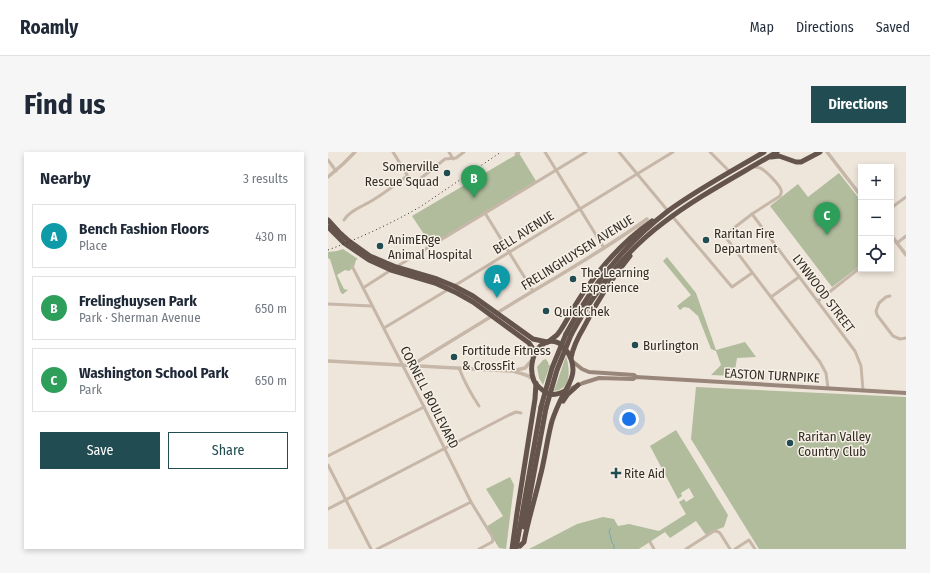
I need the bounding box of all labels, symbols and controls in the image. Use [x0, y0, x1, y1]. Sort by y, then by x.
text: Roamly [20, 16, 78, 39]
text: Map [750, 19, 774, 36]
text: Directions [796, 19, 854, 36]
text: Saved [876, 19, 910, 36]
button: Directions [811, 86, 906, 123]
text: Find us [24, 88, 106, 121]
place label: Somerville Rescue Squad [365, 159, 439, 189]
map controls [858, 164, 894, 272]
button: + [858, 164, 894, 200]
pin: B [461, 165, 487, 198]
text: Nearby [40, 168, 91, 189]
marker: Somerville Rescue Squad [442, 168, 452, 178]
text: 3 results [243, 171, 288, 186]
button: − [858, 200, 894, 236]
pin: C [814, 202, 840, 235]
street label: BELL AVENUE [490, 208, 556, 257]
street label: FRELINGHUYSEN AVENUE [518, 212, 636, 293]
text: Bench Fashion Floors [79, 220, 209, 238]
place label: Raritan Fire Department [714, 226, 778, 256]
text: A [50, 229, 58, 244]
text: 430 m [255, 229, 287, 244]
place label: AnimERge Animal Hospital [388, 232, 473, 262]
marker: Raritan Fire Department [701, 235, 711, 245]
button: locate [858, 236, 894, 272]
text: Place [79, 238, 107, 253]
marker: AnimERge Animal Hospital [375, 241, 385, 251]
street label: LYNWOOD STREET [790, 252, 858, 335]
pin: A [484, 265, 510, 298]
place label: The Learning Experience [581, 265, 650, 295]
marker: The Learning Experience [568, 274, 578, 284]
text: Frelinghuysen Park [79, 292, 197, 310]
text: B [50, 301, 58, 316]
text: 650 m [255, 301, 287, 316]
place label: QuickChek [554, 304, 611, 319]
marker: QuickChek [541, 306, 551, 316]
text: Park · Sherman Avenue [79, 310, 201, 325]
place label: Burlington [643, 338, 699, 353]
marker: Burlington [630, 340, 640, 350]
place label: Fortitude Fitness & CrossFit [462, 343, 551, 373]
street label: CORNELL BOULEVARD [397, 344, 462, 451]
marker: Fortitude Fitness & CrossFit [449, 352, 459, 362]
text: Washington School Park [79, 364, 229, 382]
street label: EASTON TURNPIKE [724, 366, 820, 385]
text: C [51, 373, 57, 388]
text: 650 m [255, 373, 287, 388]
text: Park [79, 382, 102, 397]
your location [619, 409, 639, 429]
place label: Raritan Valley Country Club [798, 429, 871, 459]
button: Save [40, 432, 160, 469]
button: Share [168, 432, 288, 469]
marker: Raritan Valley Country Club [785, 438, 795, 448]
place label: Rite Aid [624, 466, 665, 481]
marker: Rite Aid [611, 468, 621, 478]

